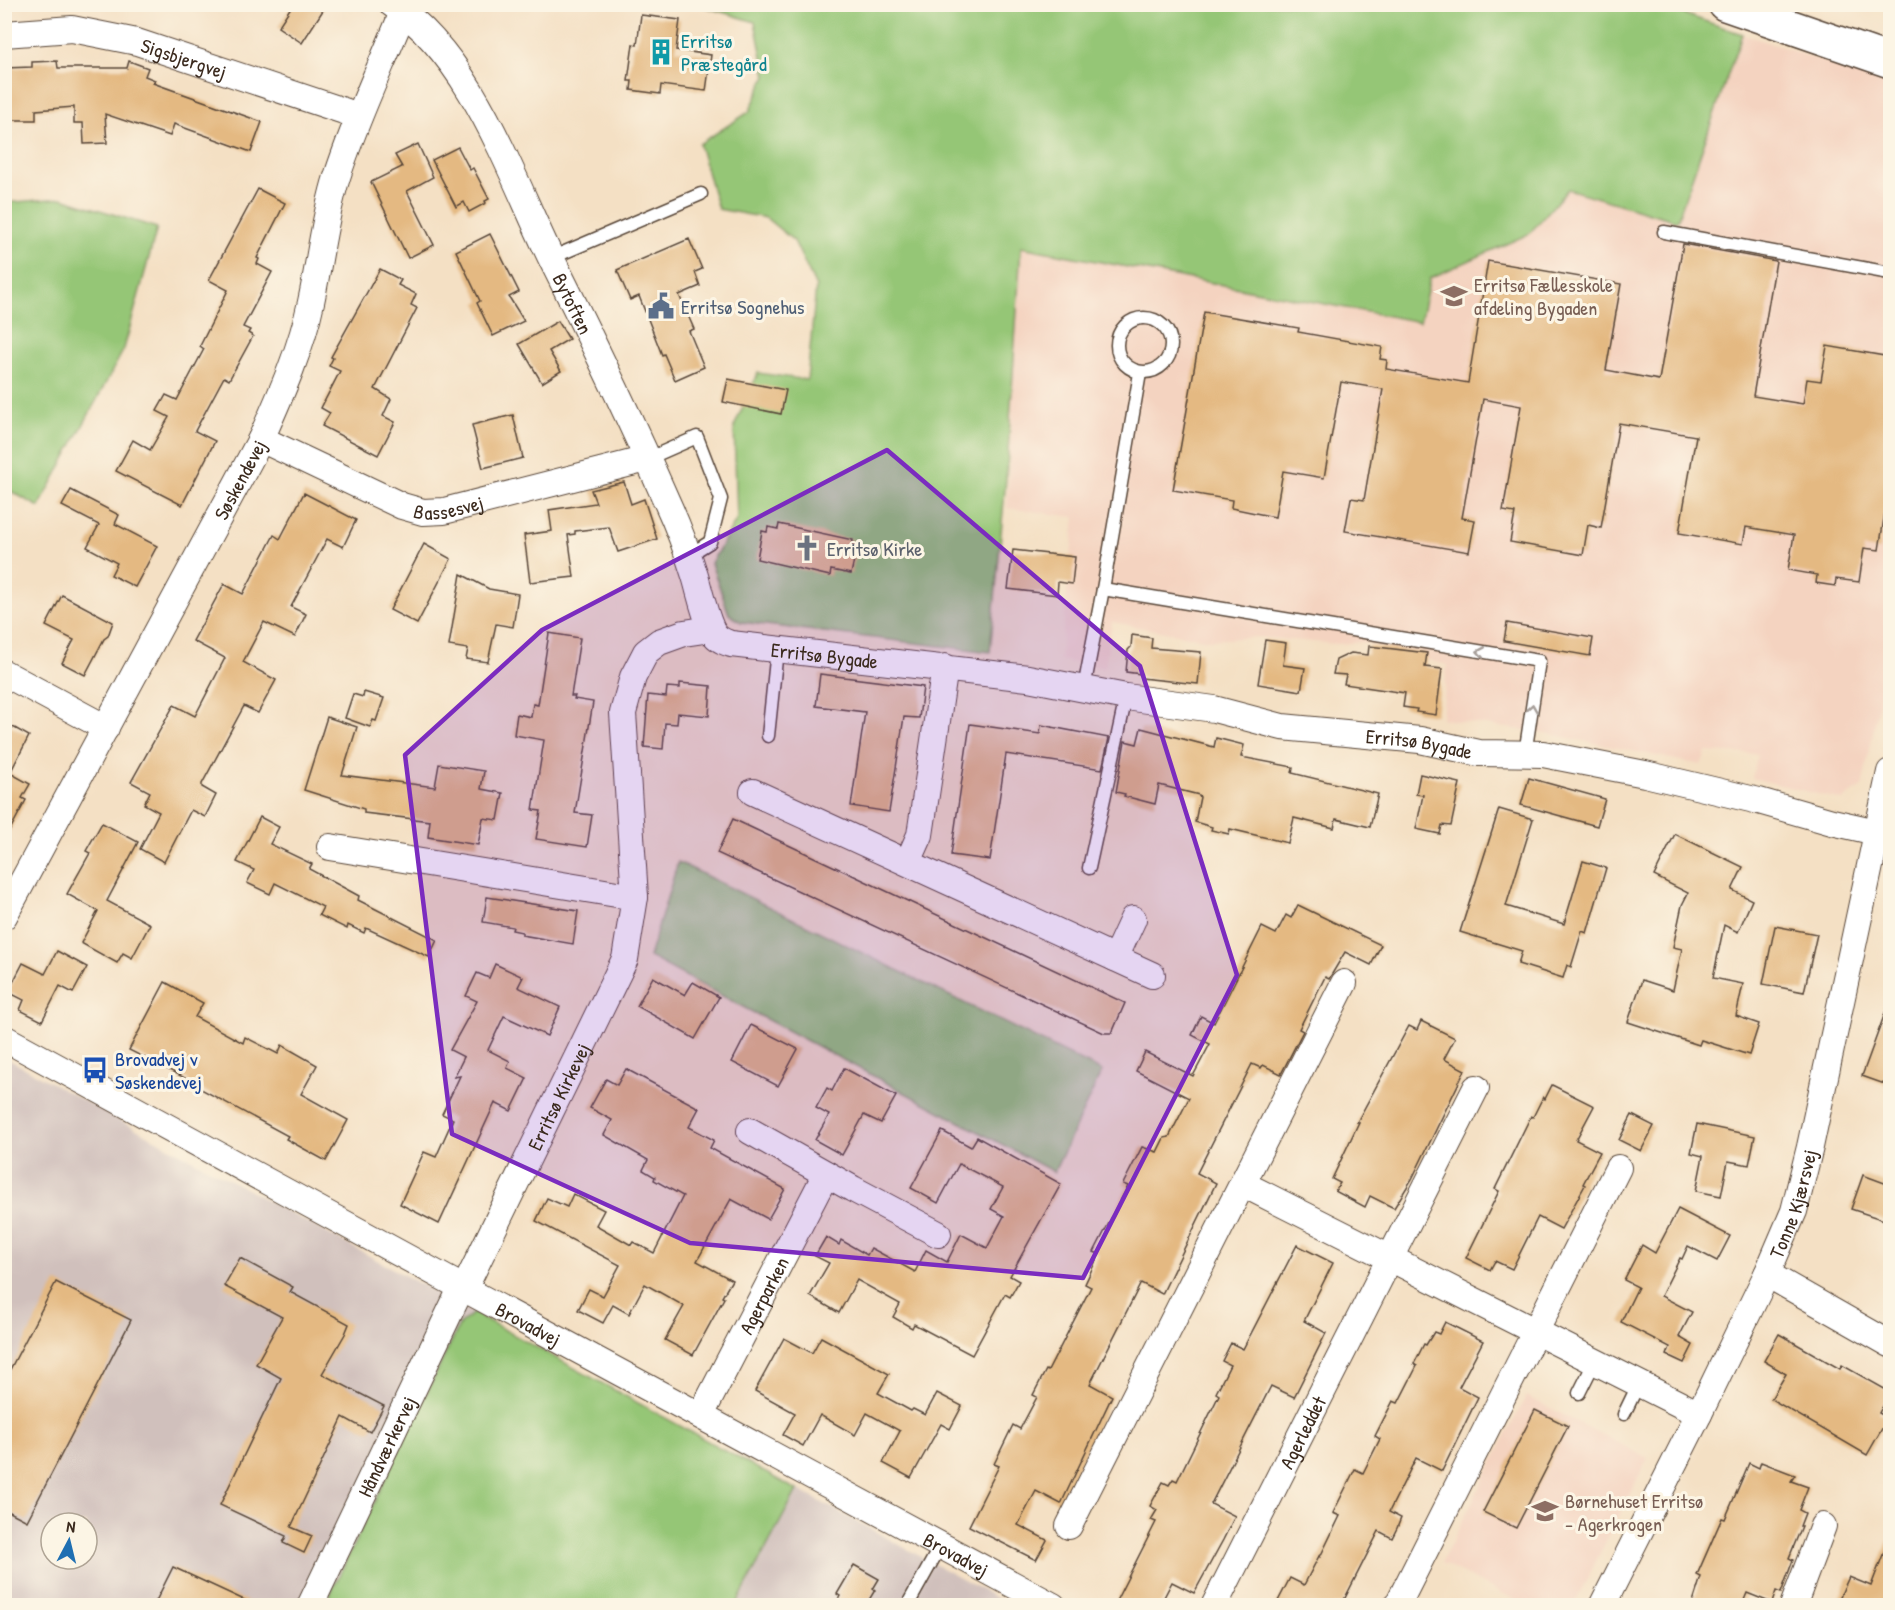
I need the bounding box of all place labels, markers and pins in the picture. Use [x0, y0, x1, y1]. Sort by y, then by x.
place label: Erritsø Præstegård [681, 27, 767, 77]
building icon: Erritsø Præstegård [646, 37, 676, 67]
place label: Erritsø Fællesskole afdeling Bygaden [1474, 271, 1613, 321]
school or university icon: Erritsø Fællesskole afdeling Bygaden [1439, 281, 1469, 311]
public building icon: Erritsø Sognehus [646, 291, 676, 321]
place label: Erritsø Sognehus [681, 293, 805, 320]
church icon: Erritsø Kirke [792, 533, 822, 563]
place label: Erritsø Kirke [827, 535, 922, 562]
place label: Brovadvej v Søskendevej [115, 1045, 202, 1095]
bus stop icon: Brovadvej v Søskendevej [80, 1055, 110, 1085]
place label: Børnehuset Erritsø - Agerkrogen [1565, 1487, 1703, 1537]
school or university icon: Børnehuset Erritsø - Agerkrogen [1530, 1496, 1560, 1526]

